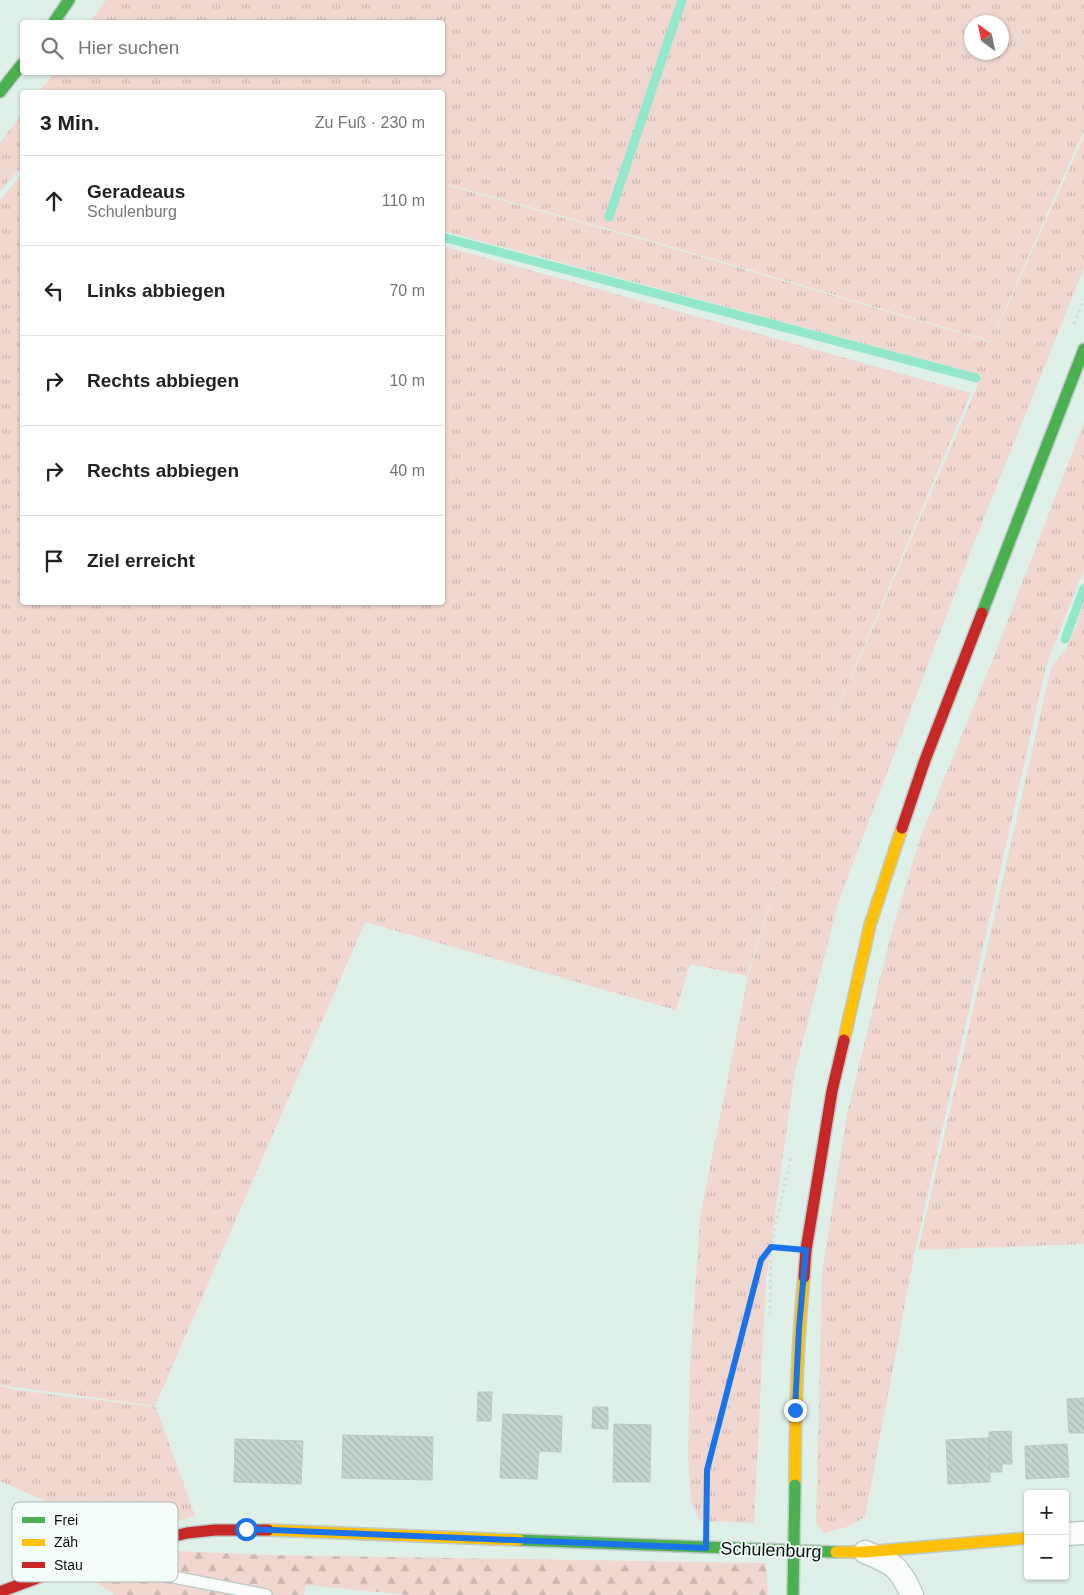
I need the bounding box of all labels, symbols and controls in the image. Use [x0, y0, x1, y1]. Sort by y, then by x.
north arrow [964, 15, 1009, 60]
search box [20, 20, 445, 75]
icon: search [38, 34, 66, 62]
text: Hier suchen [78, 37, 179, 58]
text: 3 Min. [40, 111, 100, 134]
text: Zu Fuß · 230 m [315, 114, 425, 131]
text: Geradeaus [87, 181, 185, 202]
icon: ahead [40, 187, 68, 215]
text: 110 m [382, 192, 425, 209]
text: Schulenburg [87, 203, 177, 220]
icon: left [40, 277, 68, 305]
text: Links abbiegen [87, 280, 225, 301]
text: 70 m [389, 282, 425, 299]
icon: right [40, 367, 68, 395]
text: Rechts abbiegen [87, 370, 239, 391]
text: 10 m [389, 372, 425, 389]
icon: right [40, 457, 68, 485]
text: Rechts abbiegen [87, 460, 239, 481]
text: 40 m [389, 462, 425, 479]
icon: arrive [40, 547, 68, 575]
text: Ziel erreicht [87, 550, 195, 571]
route end [784, 1399, 807, 1422]
map controls [1024, 1490, 1069, 1580]
button: + [1024, 1490, 1069, 1535]
legend [12, 1502, 178, 1582]
text: Frei [54, 1512, 78, 1528]
route start [235, 1518, 258, 1541]
text: Zäh [54, 1534, 78, 1550]
button: − [1024, 1535, 1069, 1580]
street label: Schulenburg [720, 1538, 822, 1562]
text: Stau [54, 1557, 83, 1573]

